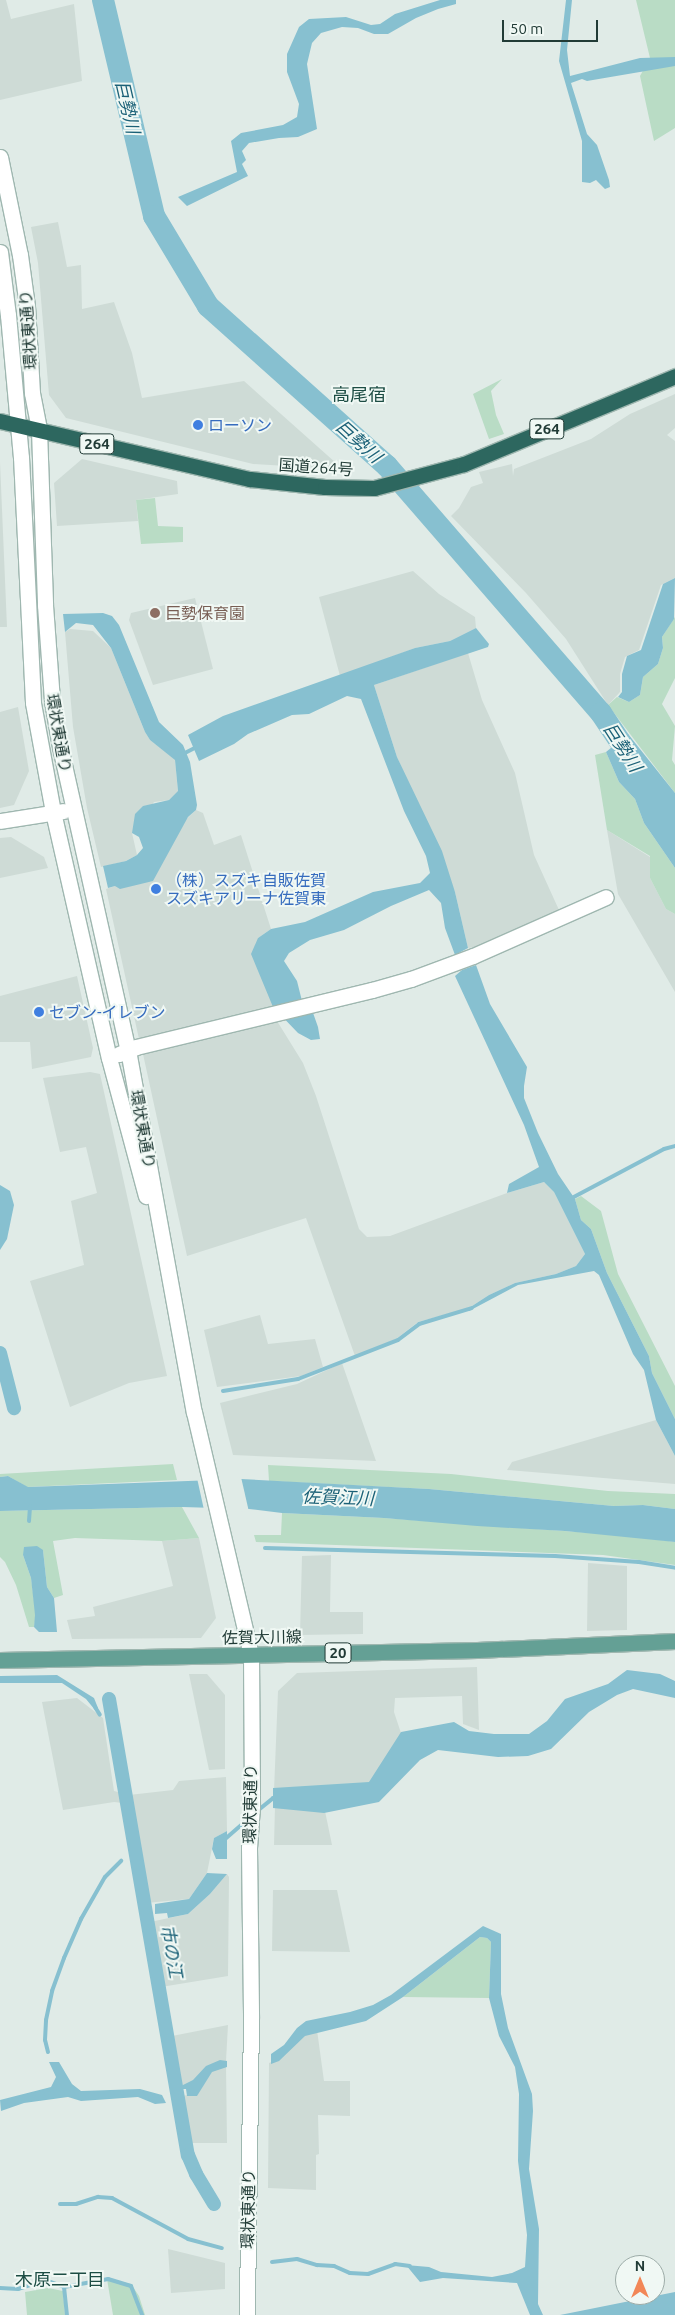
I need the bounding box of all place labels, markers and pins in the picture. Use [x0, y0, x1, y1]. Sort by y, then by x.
place label: ローソン [208, 415, 272, 435]
marker: ローソン [192, 419, 204, 431]
place label: 巨勢保育園 [165, 603, 245, 623]
marker: 巨勢保育園 [149, 607, 161, 619]
place label: （株）スズキ自販佐賀 スズキアリーナ佐賀東 [166, 870, 326, 908]
marker: （株）スズキ自販佐賀 スズキアリーナ佐賀東 [150, 883, 162, 895]
place label: セブン-イレブン [49, 1002, 166, 1022]
marker: セブン-イレブン [33, 1006, 45, 1018]

